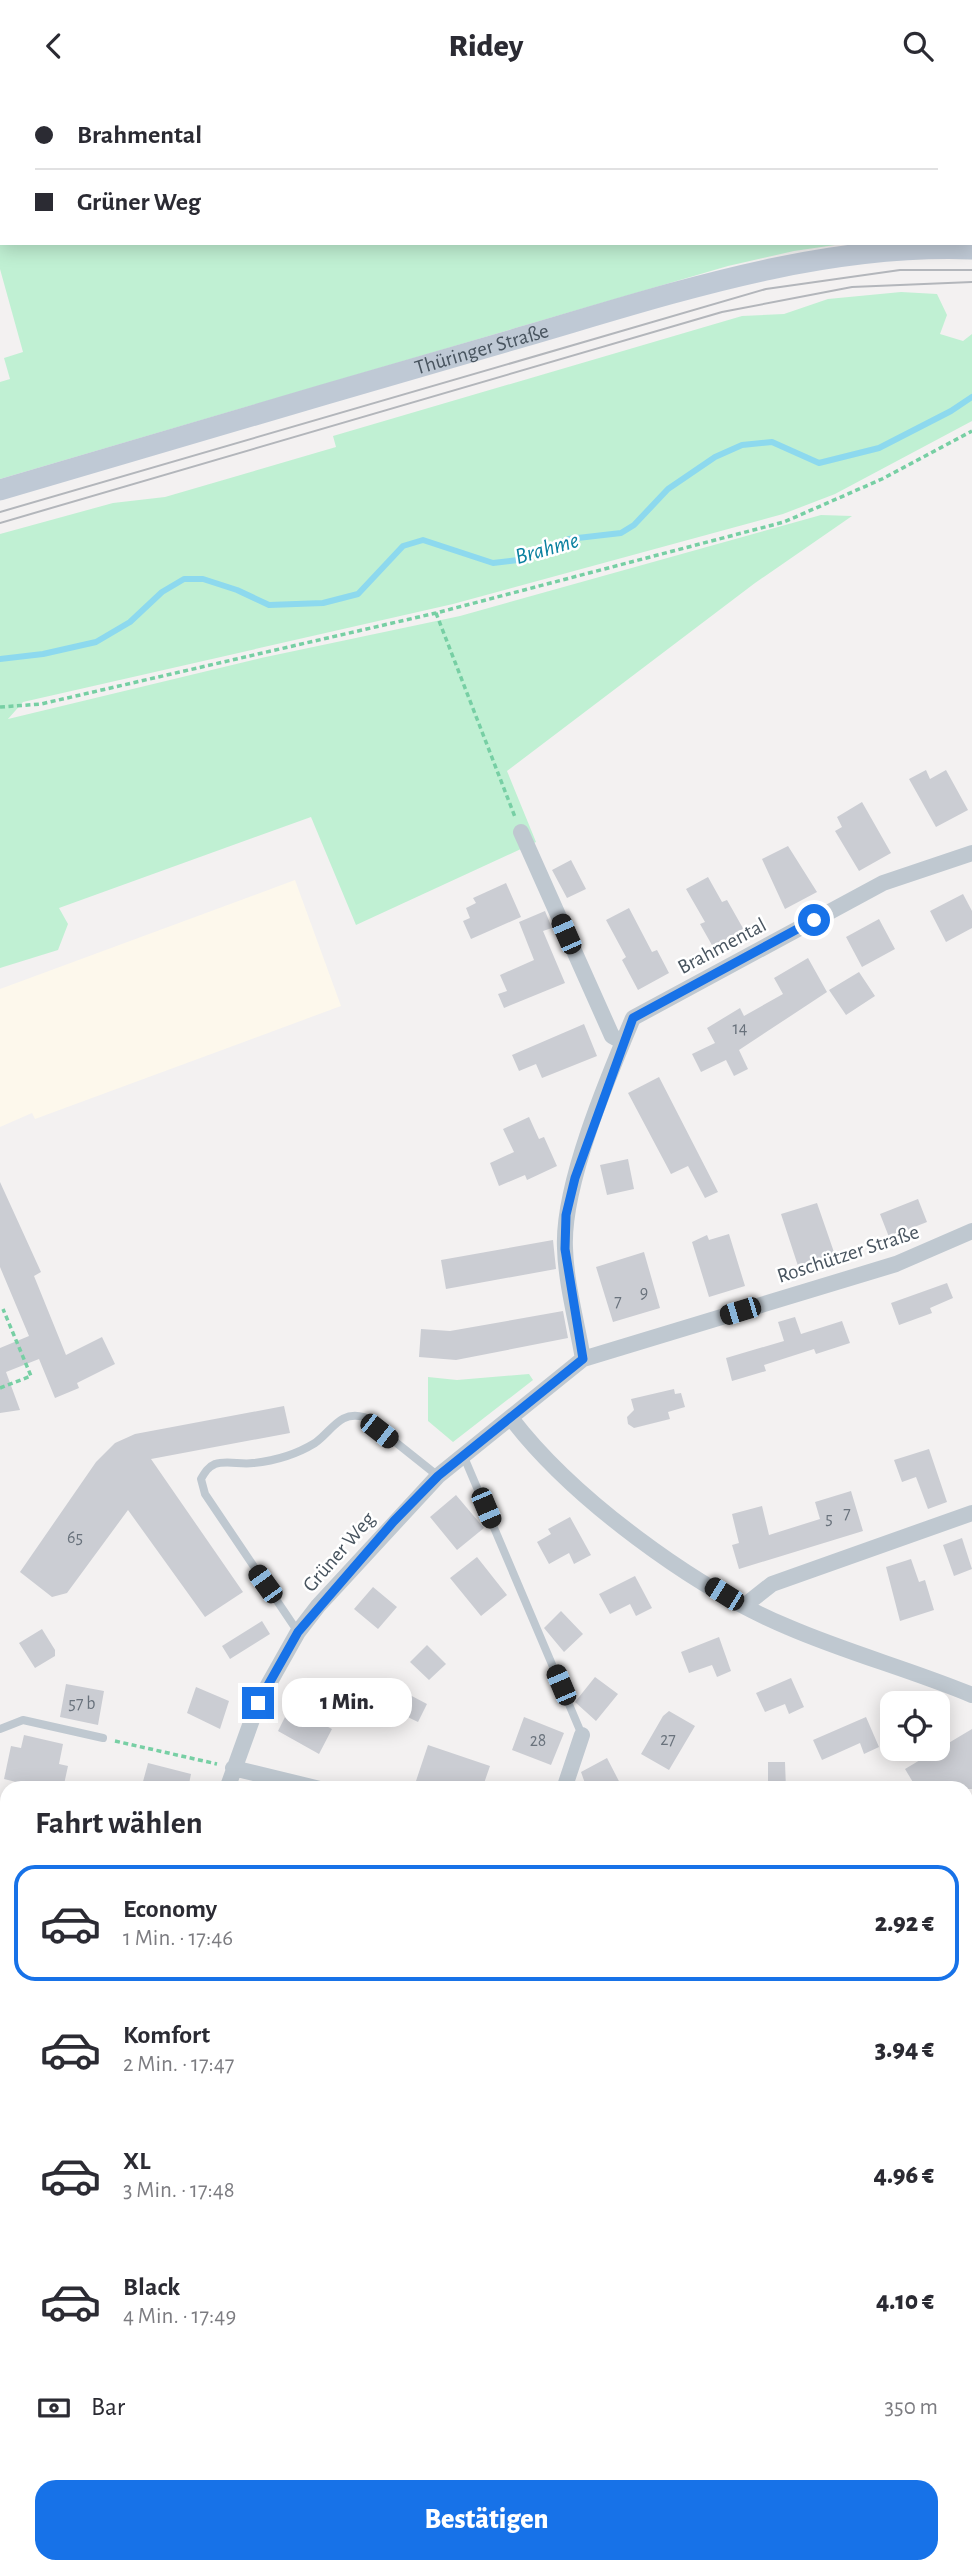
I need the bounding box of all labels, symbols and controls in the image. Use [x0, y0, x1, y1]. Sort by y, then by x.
icon: back [35, 27, 73, 65]
icon: search [899, 27, 937, 65]
text: Ridey [449, 30, 523, 62]
text: Brahmental [77, 122, 202, 148]
text: Grüner Weg [77, 189, 201, 215]
street label: Thüringer Straße [412, 319, 551, 378]
water label: Brahme [513, 529, 582, 569]
route start [798, 904, 830, 936]
car [548, 911, 585, 957]
street label: Brahmental [674, 914, 770, 978]
house number: 14 [733, 1020, 748, 1038]
street label: Roschützer Straße [774, 1221, 922, 1287]
house number: 9 [640, 1284, 648, 1302]
house number: 7 [614, 1293, 622, 1311]
car [717, 1295, 764, 1327]
car [356, 1410, 403, 1452]
car [469, 1485, 504, 1531]
house number: 7 [843, 1505, 851, 1523]
street label: Grüner Weg [299, 1508, 379, 1596]
house number: 5 [825, 1510, 833, 1528]
house number: 65 [67, 1529, 83, 1547]
car [245, 1561, 286, 1607]
car [701, 1574, 748, 1614]
car [544, 1662, 579, 1708]
callout: 1 Min. [282, 1679, 412, 1727]
route end [242, 1687, 274, 1719]
text: 1 Min. [320, 1691, 374, 1714]
map controls [880, 1691, 950, 1761]
button: locate [880, 1691, 950, 1761]
house number: 57 b [68, 1695, 96, 1713]
house number: 27 [660, 1731, 676, 1749]
house number: 28 [530, 1732, 546, 1750]
text: Fahrt wählen [35, 1807, 203, 1839]
icon: car [39, 1892, 102, 1955]
text: Economy [123, 1896, 217, 1922]
text: 2.92 € [875, 1910, 934, 1936]
text: 1 Min. · 17:46 [123, 1927, 233, 1950]
icon: car [39, 2018, 102, 2081]
text: Komfort [123, 2022, 210, 2048]
text: 3.94 € [875, 2036, 934, 2062]
text: 2 Min. · 17:47 [123, 2053, 234, 2076]
icon: car [39, 2144, 102, 2207]
text: XL [123, 2148, 150, 2174]
text: 4.96 € [874, 2162, 934, 2188]
text: 3 Min. · 17:48 [123, 2179, 235, 2202]
icon: car [39, 2270, 102, 2333]
text: Black [123, 2274, 180, 2300]
text: 4.10 € [876, 2288, 934, 2314]
text: 4 Min. · 17:49 [123, 2305, 236, 2328]
icon: cash [35, 2389, 73, 2427]
text: Bar [91, 2394, 125, 2420]
text: 350 m [885, 2396, 938, 2419]
button: Bestätigen [35, 2480, 938, 2560]

